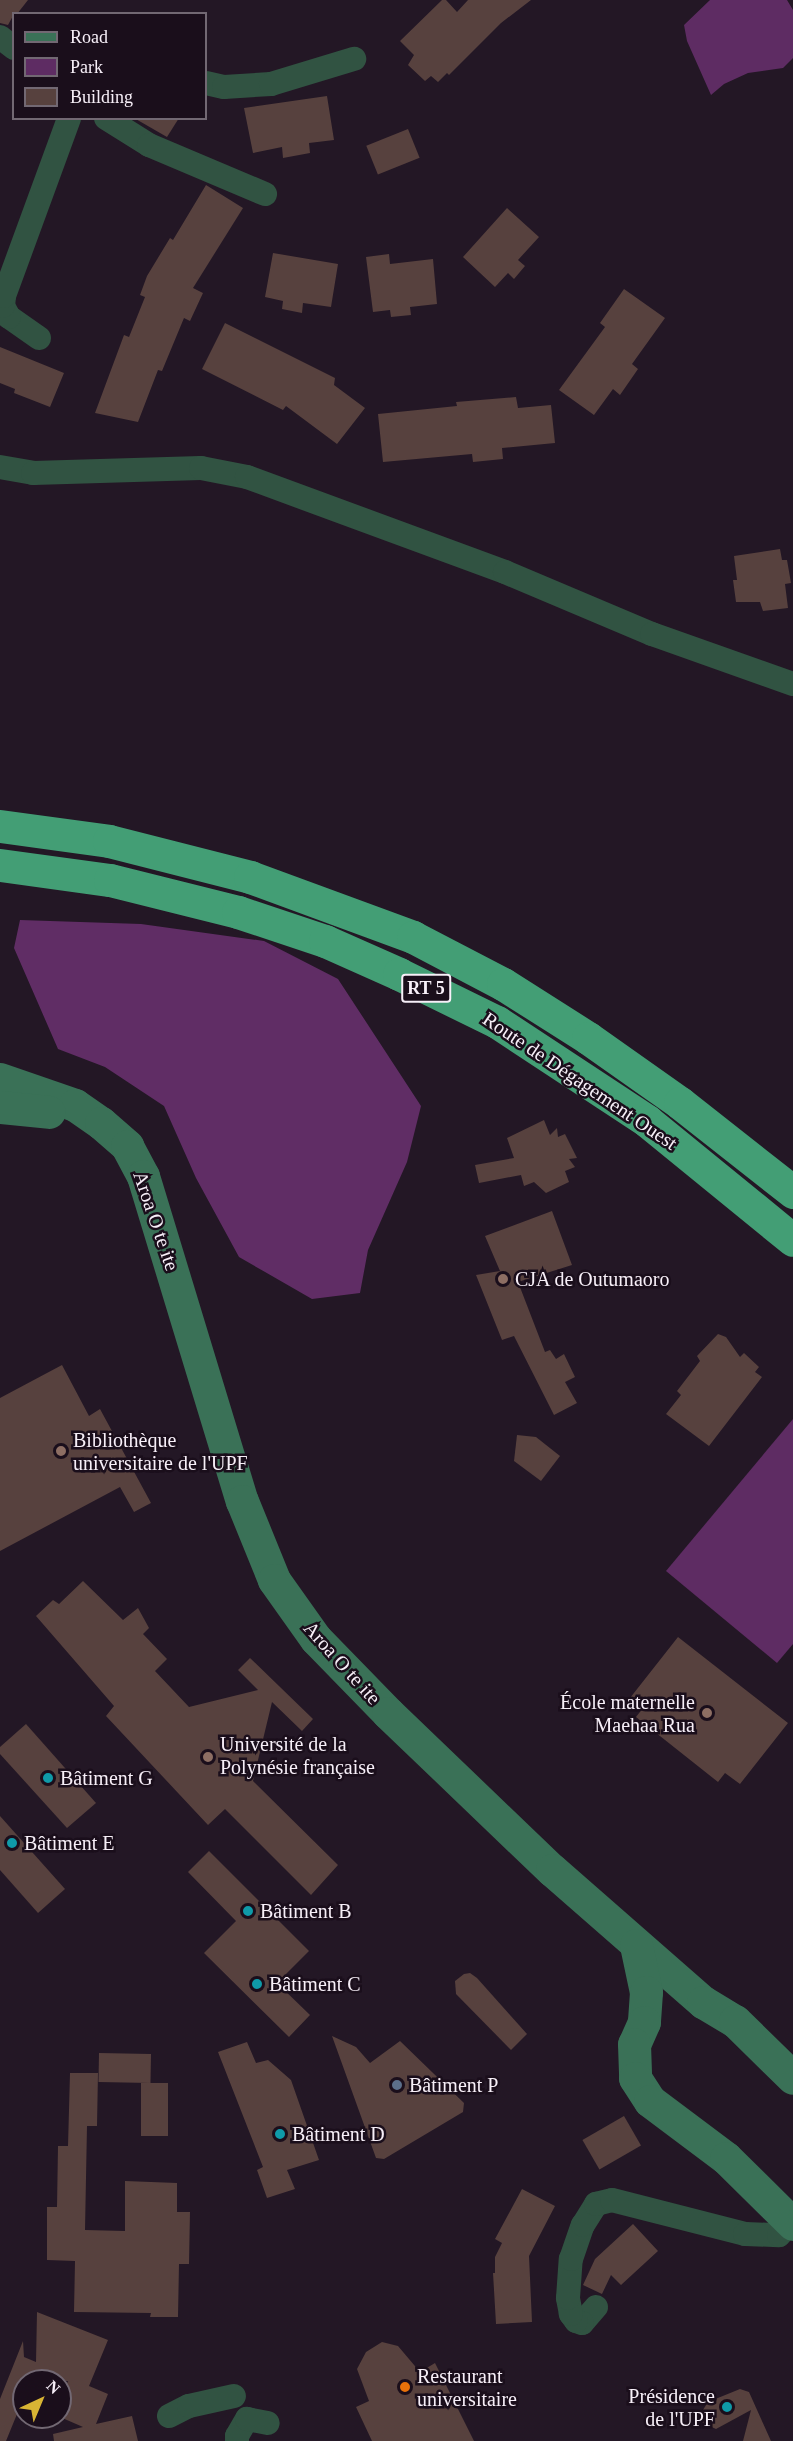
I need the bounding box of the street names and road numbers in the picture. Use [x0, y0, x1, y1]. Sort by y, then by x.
road number: RT 5 [400, 973, 452, 1003]
street label: Route de Dégagement Ouest [478, 1007, 682, 1155]
street label: Aroa O te ite [128, 1168, 184, 1274]
street label: Aroa O te ite [298, 1616, 386, 1710]

